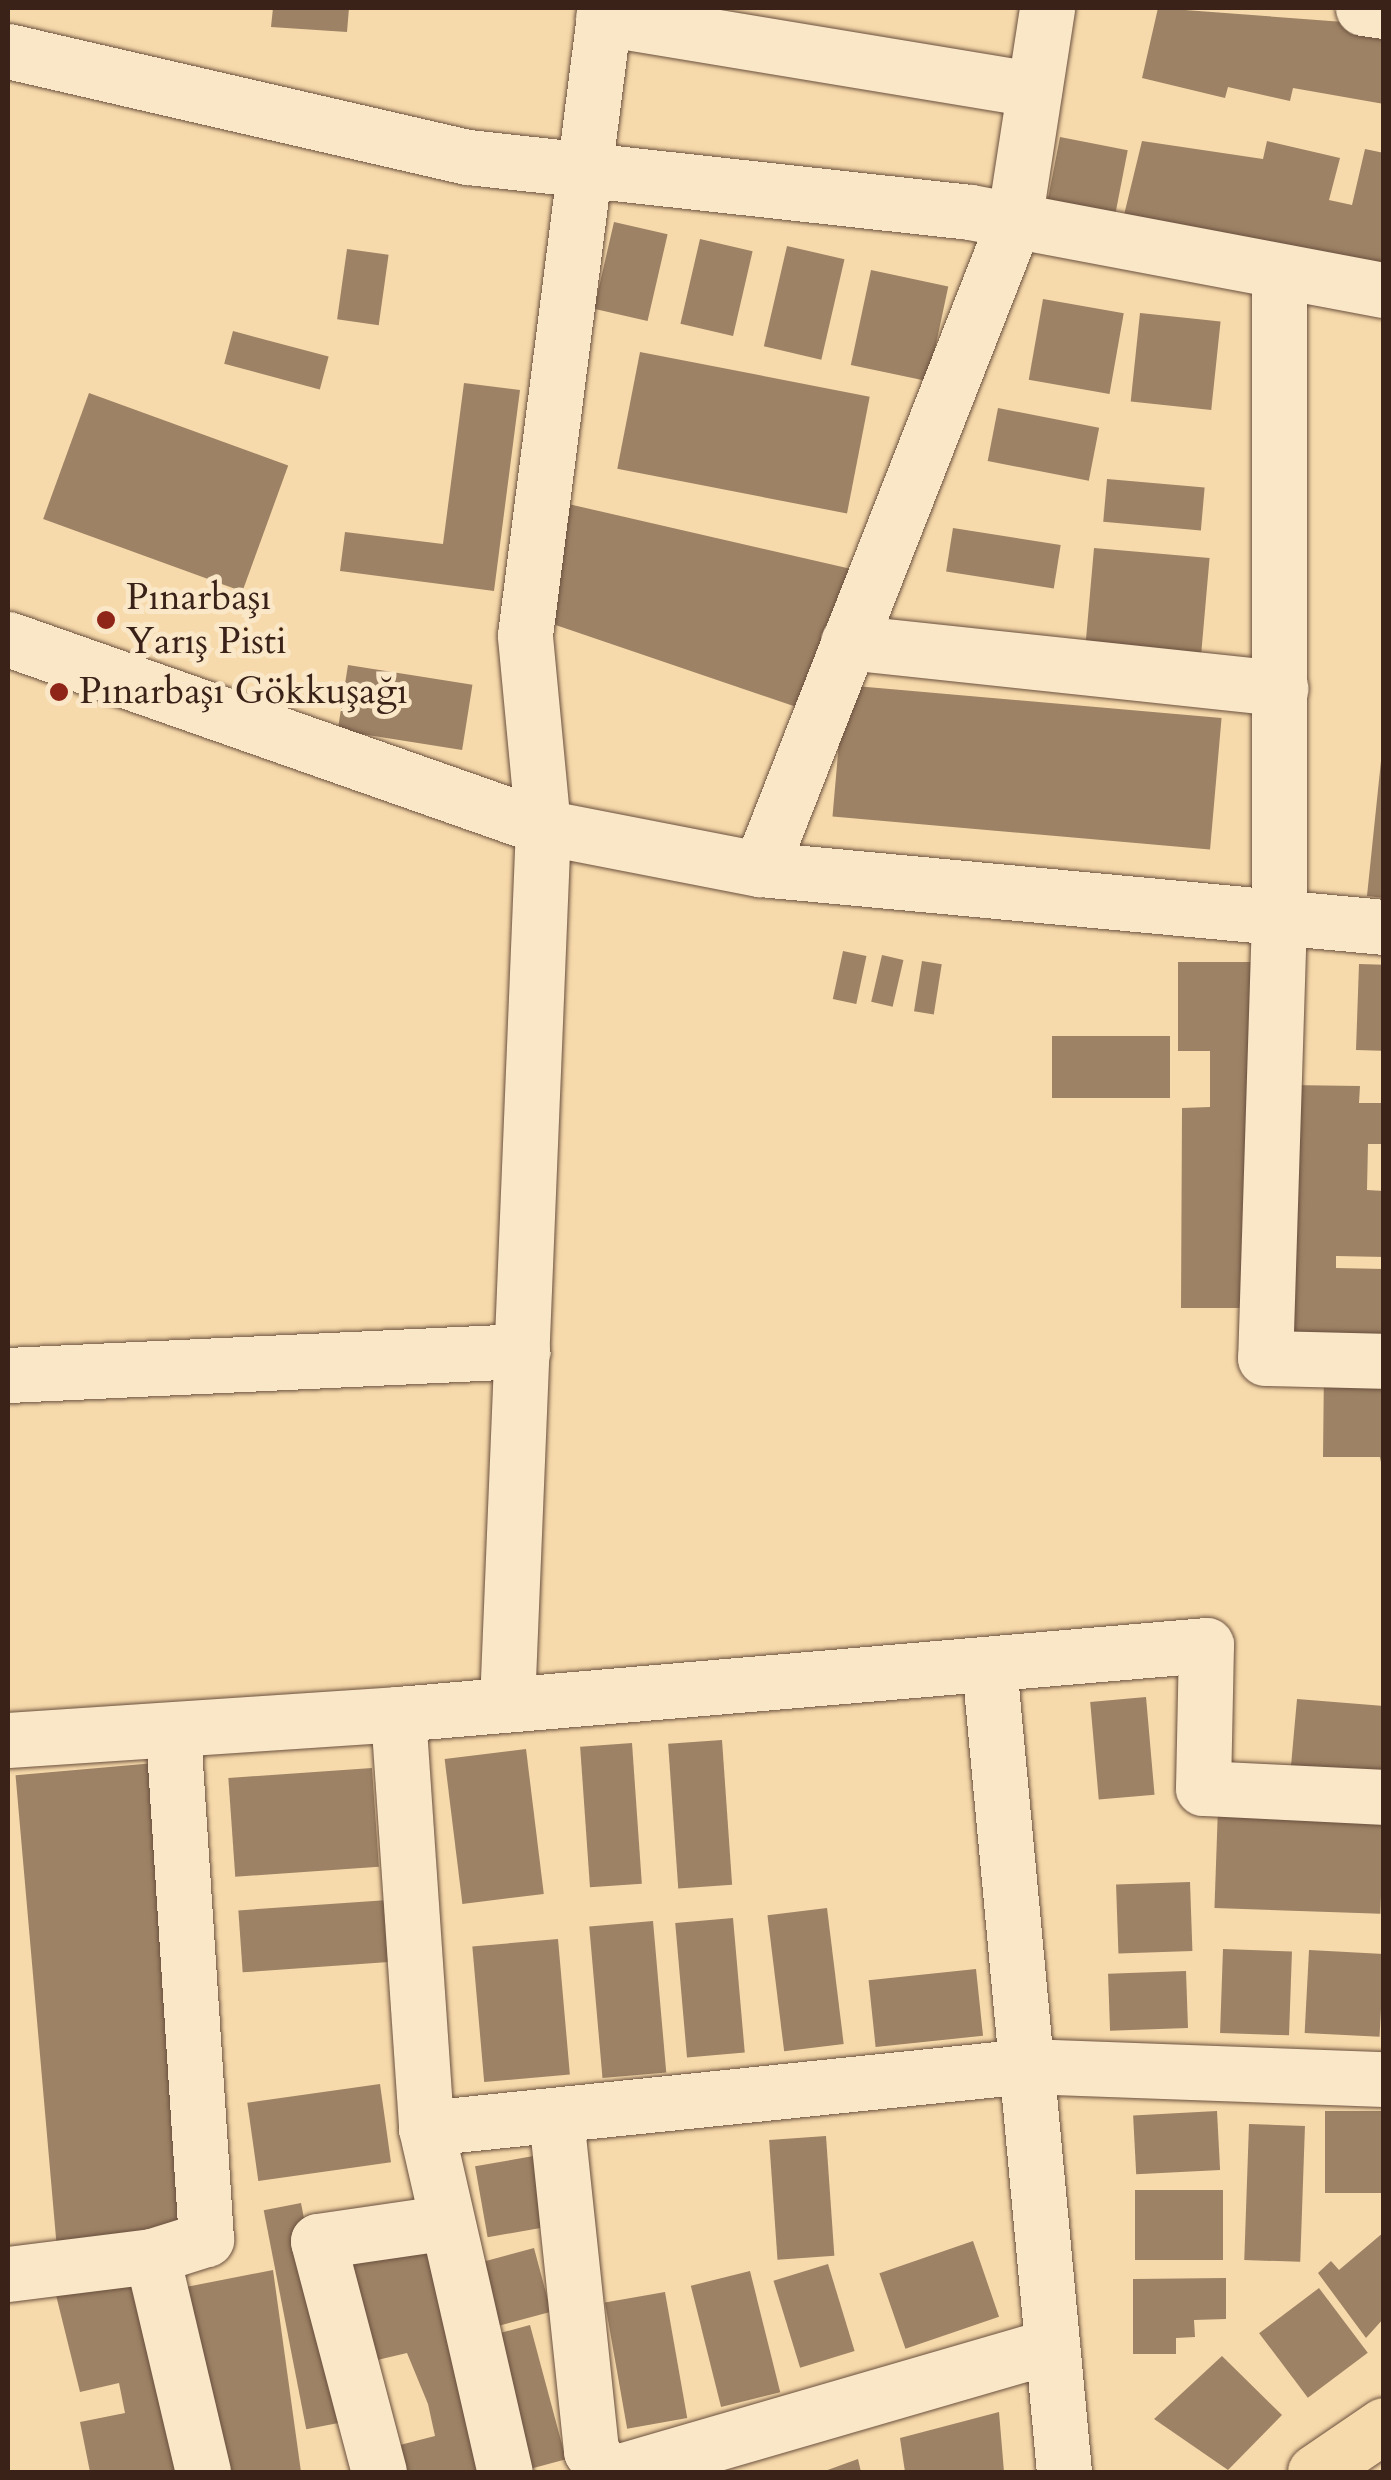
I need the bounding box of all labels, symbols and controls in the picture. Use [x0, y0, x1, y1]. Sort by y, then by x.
place label: Pınarbaşı Yarış Pisti [126, 575, 287, 664]
marker: Pınarbaşı Yarış Pisti [95, 609, 117, 631]
place label: Pınarbaşı Gökkuşağı [79, 669, 408, 715]
marker: Pınarbaşı Gökkuşağı [48, 681, 70, 703]

